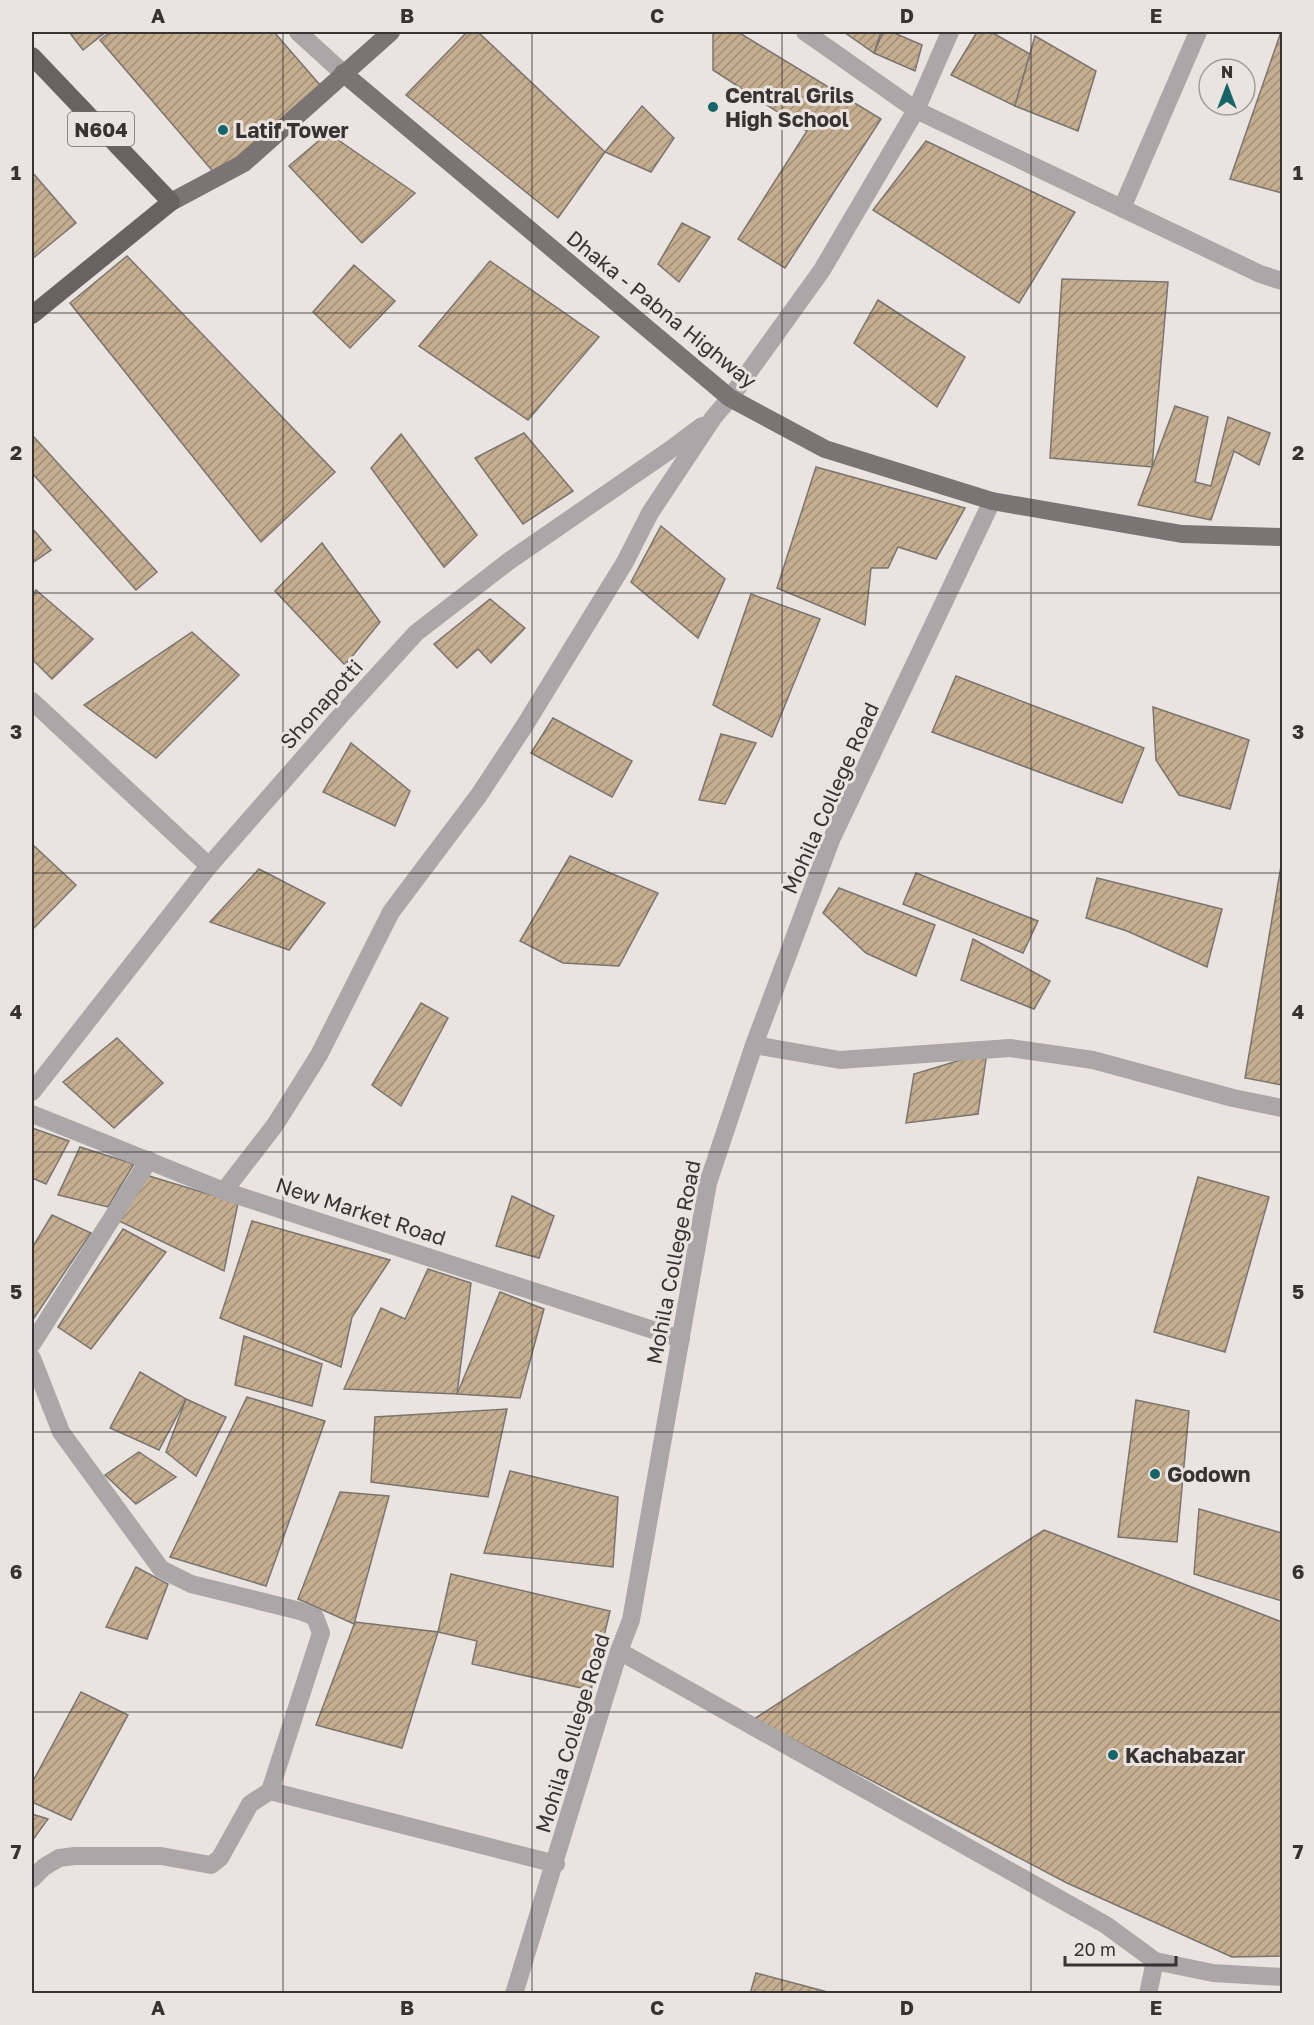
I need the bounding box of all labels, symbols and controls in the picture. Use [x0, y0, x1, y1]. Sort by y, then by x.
text: A [151, 3, 165, 27]
text: B [400, 3, 414, 27]
text: C [650, 3, 664, 27]
text: D [900, 3, 914, 27]
text: E [1150, 3, 1162, 27]
north arrow [1197, 57, 1257, 117]
text: N [1221, 62, 1233, 82]
place label: Central Grils High School [725, 82, 854, 132]
marker: Central Grils High School [706, 100, 720, 114]
road number: N604 [68, 112, 134, 146]
place label: Latif Tower [235, 117, 349, 143]
marker: Latif Tower [216, 123, 230, 137]
text: 1 [11, 160, 21, 184]
text: 1 [1293, 160, 1303, 184]
street label: Dhaka - Pabna Highway [562, 224, 762, 394]
text: 2 [10, 440, 22, 464]
text: 2 [1292, 440, 1304, 464]
street label: Shonapotti [274, 654, 368, 754]
street label: Mohila College Road [776, 698, 884, 898]
text: 3 [10, 719, 22, 743]
text: 3 [1292, 719, 1304, 743]
text: 4 [10, 999, 22, 1023]
text: 4 [1292, 999, 1304, 1023]
street label: Mohila College Road [640, 1158, 706, 1366]
street label: New Market Road [273, 1171, 449, 1251]
text: 5 [10, 1279, 22, 1303]
text: 5 [1292, 1279, 1304, 1303]
place label: Godown [1167, 1461, 1251, 1487]
marker: Godown [1148, 1467, 1162, 1481]
text: 6 [10, 1559, 22, 1583]
text: 6 [1292, 1559, 1304, 1583]
street label: Mohila College Road [529, 1630, 615, 1836]
place label: Kachabazar [1125, 1742, 1245, 1768]
marker: Kachabazar [1106, 1748, 1120, 1762]
text: 7 [11, 1839, 22, 1863]
text: 7 [1293, 1839, 1304, 1863]
scale bar [1065, 1929, 1176, 1967]
text: 20 m [1074, 1938, 1116, 1960]
text: A [151, 1995, 165, 2019]
text: B [400, 1995, 414, 2019]
text: C [650, 1995, 664, 2019]
text: D [900, 1995, 914, 2019]
text: E [1150, 1995, 1162, 2019]

